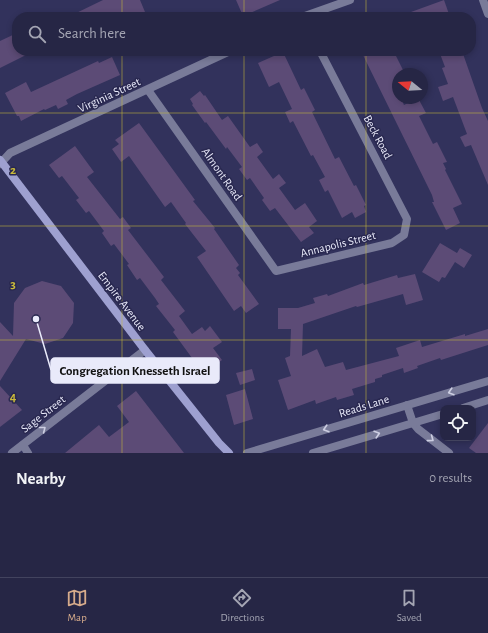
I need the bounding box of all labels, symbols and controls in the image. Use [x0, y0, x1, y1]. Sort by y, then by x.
search box [12, 12, 476, 56]
icon: search [26, 23, 48, 45]
text: Search here [58, 26, 126, 41]
north arrow [392, 68, 428, 104]
street label: Virginia Street [76, 75, 142, 115]
street label: Beck Road [361, 113, 395, 161]
street label: Almont Road [200, 146, 244, 202]
text: 2 [10, 164, 16, 177]
street label: Annapolis Street [299, 229, 377, 259]
street label: Empire Avenue [96, 269, 148, 333]
text: 3 [10, 278, 16, 291]
callout: Congregation Knesseth Israel [51, 358, 219, 383]
text: Congregation Knesseth Israel [59, 365, 211, 378]
one-way arrow [447, 387, 454, 396]
text: 4 [10, 391, 17, 404]
street label: Sage Street [19, 393, 68, 435]
street label: Reads Lane [337, 393, 391, 419]
map controls [440, 405, 476, 441]
button: locate [440, 405, 476, 441]
one-way arrow [323, 424, 330, 433]
one-way arrow [38, 427, 45, 434]
one-way arrow [373, 430, 380, 439]
one-way arrow [426, 434, 433, 441]
text: Nearby [16, 470, 66, 487]
text: 0 results [429, 472, 472, 485]
tab: Map [66, 587, 88, 624]
tab: Directions [220, 587, 264, 624]
tab: Saved [397, 587, 422, 624]

